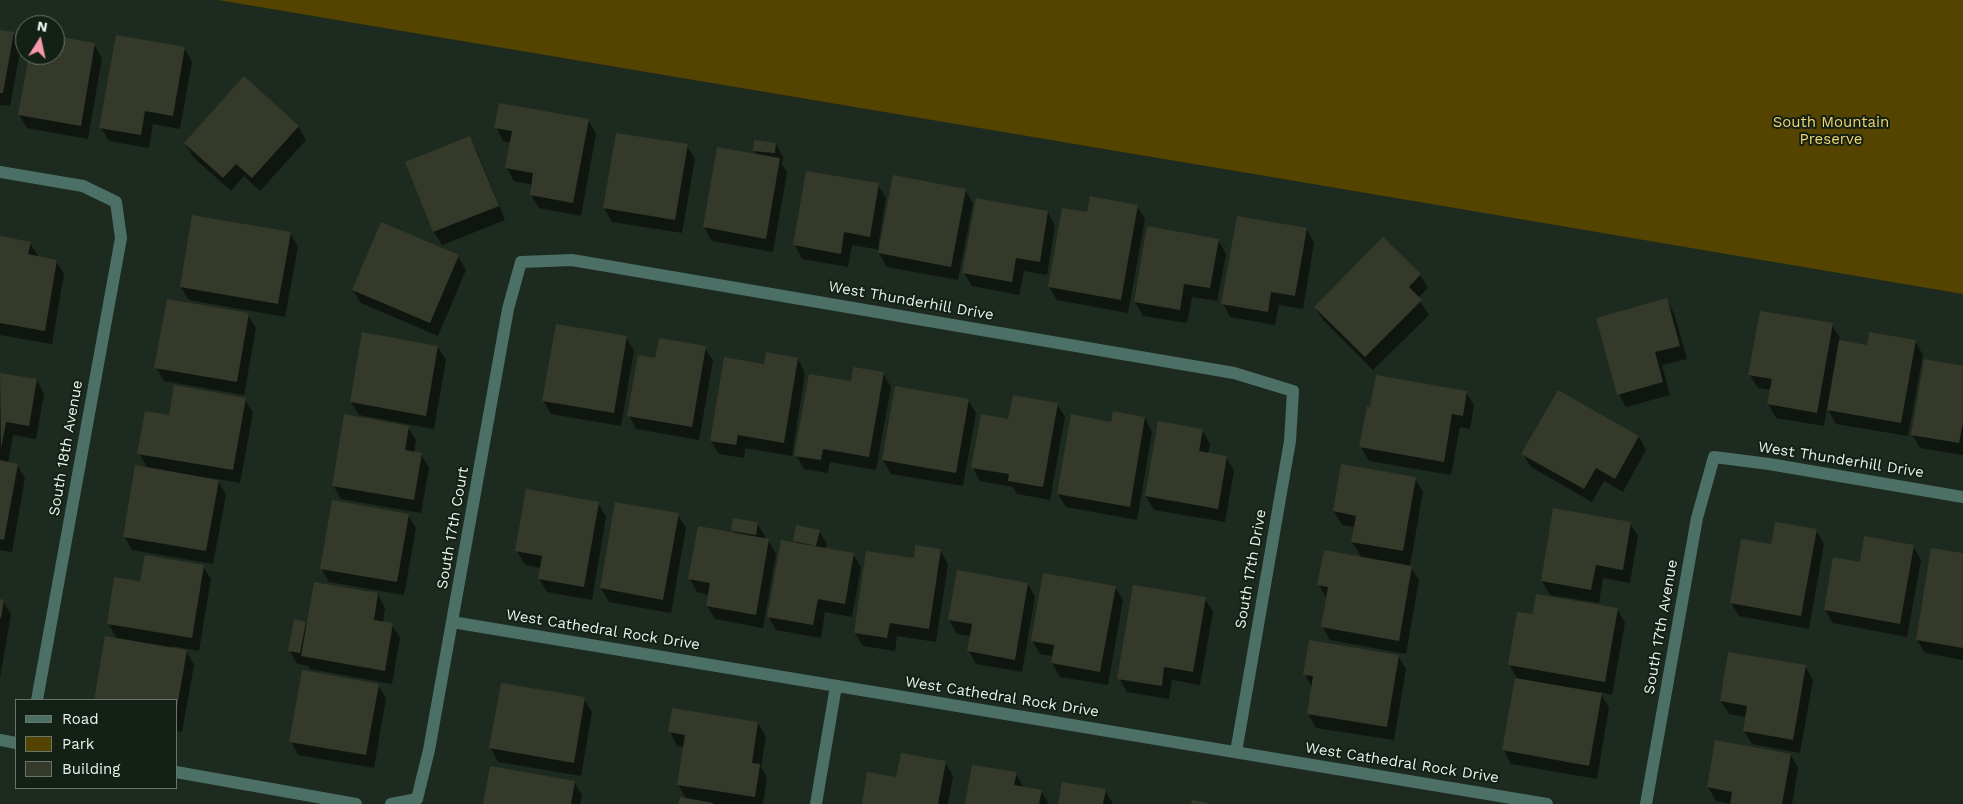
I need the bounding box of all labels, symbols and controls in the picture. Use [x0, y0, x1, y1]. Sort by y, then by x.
north arrow [15, 15, 65, 65]
text: N [36, 17, 49, 35]
park label: South Mountain Preserve [1773, 114, 1889, 149]
street label: West Thunderhill Drive [827, 278, 995, 324]
street label: South 18th Avenue [45, 379, 87, 517]
street label: West Thunderhill Drive [1757, 438, 1925, 482]
street label: South 17th Court [433, 465, 473, 591]
street label: South 17th Drive [1232, 508, 1270, 630]
street label: South 17th Avenue [1640, 558, 1682, 696]
street label: West Cathedral Rock Drive [505, 606, 701, 654]
street label: West Cathedral Rock Drive [904, 673, 1100, 721]
legend [15, 699, 178, 789]
text: Road [62, 710, 99, 728]
text: Park [62, 735, 94, 753]
street label: West Cathedral Rock Drive [1304, 739, 1500, 787]
text: Building [62, 760, 120, 778]

